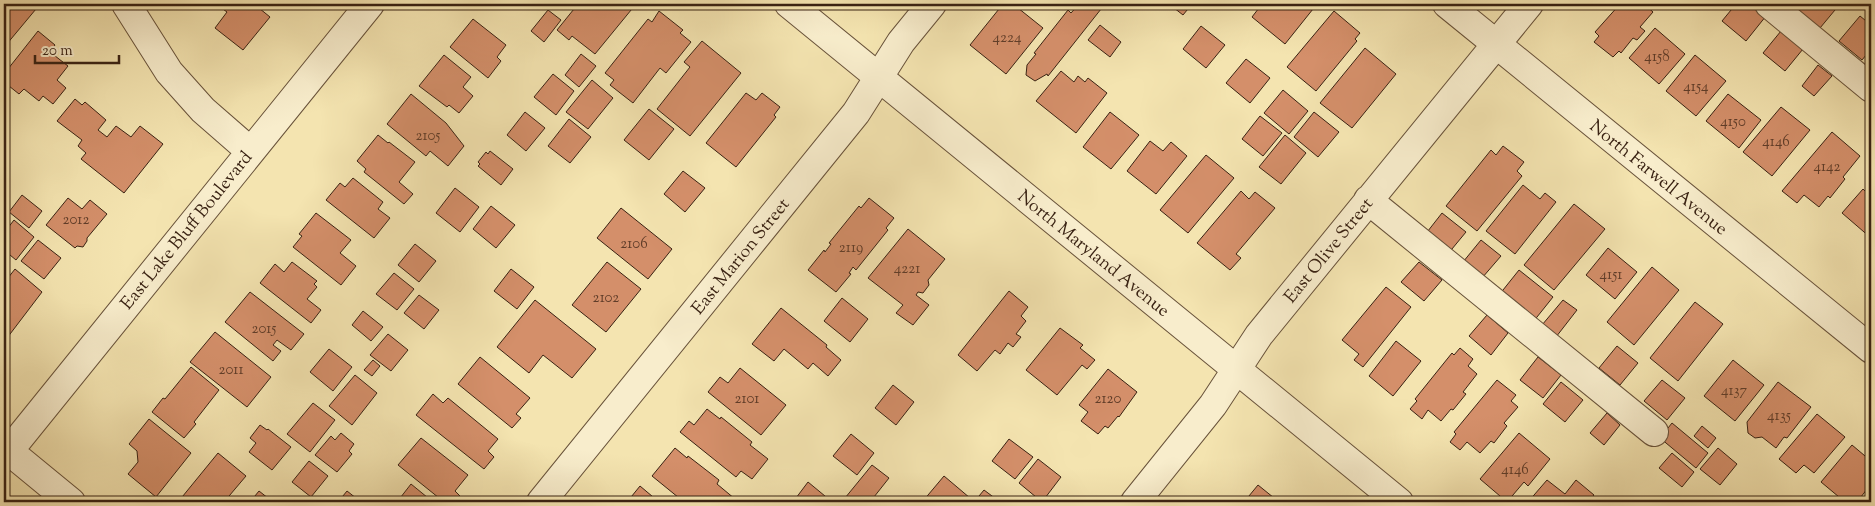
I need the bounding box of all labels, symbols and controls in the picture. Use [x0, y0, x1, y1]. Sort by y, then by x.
house number: 4224 [992, 28, 1022, 49]
scale bar [35, 32, 119, 64]
text: 20 m [42, 41, 73, 62]
house number: 4158 [1644, 47, 1670, 68]
house number: 4154 [1683, 77, 1709, 98]
house number: 4150 [1720, 112, 1746, 133]
street label: North Farwell Avenue [1583, 115, 1732, 242]
house number: 2105 [415, 126, 441, 147]
house number: 4146 [1762, 132, 1790, 153]
street label: East Lake Bluff Boulevard [115, 146, 260, 316]
house number: 4142 [1813, 157, 1841, 178]
street label: North Maryland Avenue [1011, 185, 1175, 324]
street label: East Marion Street [686, 193, 797, 321]
street label: East Olive Street [1279, 193, 1380, 310]
house number: 2012 [63, 210, 89, 231]
house number: 2106 [620, 234, 648, 255]
house number: 2119 [839, 238, 863, 259]
house number: 4221 [894, 259, 920, 280]
house number: 4151 [1600, 265, 1622, 286]
house number: 2102 [593, 288, 619, 309]
house number: 2015 [251, 319, 277, 340]
house number: 2011 [218, 360, 244, 381]
house number: 4137 [1721, 381, 1748, 402]
house number: 2101 [735, 389, 759, 410]
house number: 2120 [1094, 389, 1122, 410]
house number: 4135 [1767, 406, 1791, 427]
house number: 4146 [1501, 460, 1529, 481]

